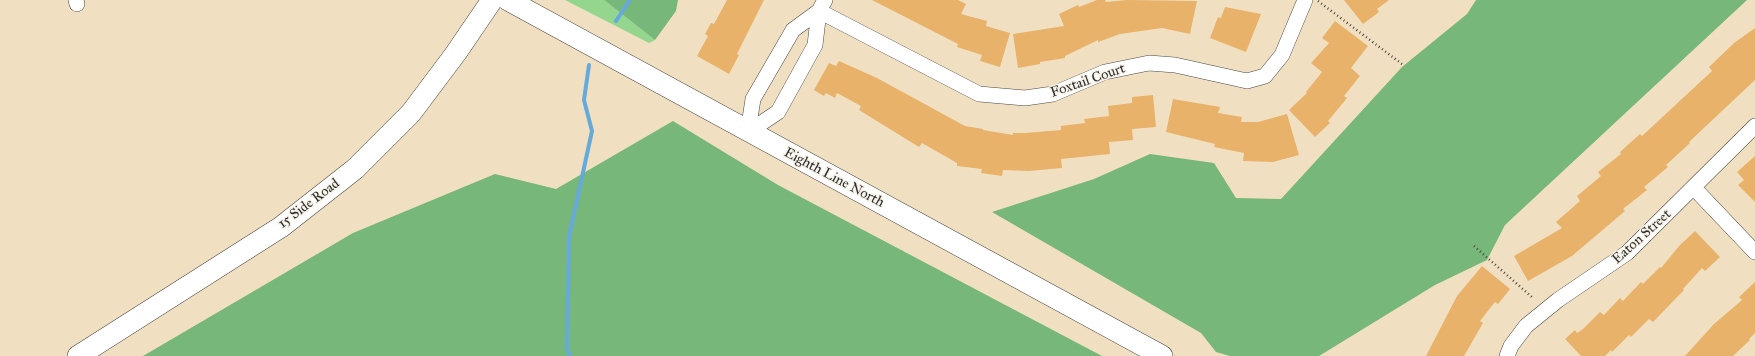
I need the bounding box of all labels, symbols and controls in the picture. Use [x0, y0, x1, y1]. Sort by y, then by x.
street label: Foxtail Court [1048, 60, 1128, 102]
street label: Eighth Line North [781, 144, 887, 212]
street label: 15 Side Road [275, 175, 343, 233]
street label: Eaton Street [1609, 206, 1675, 268]

